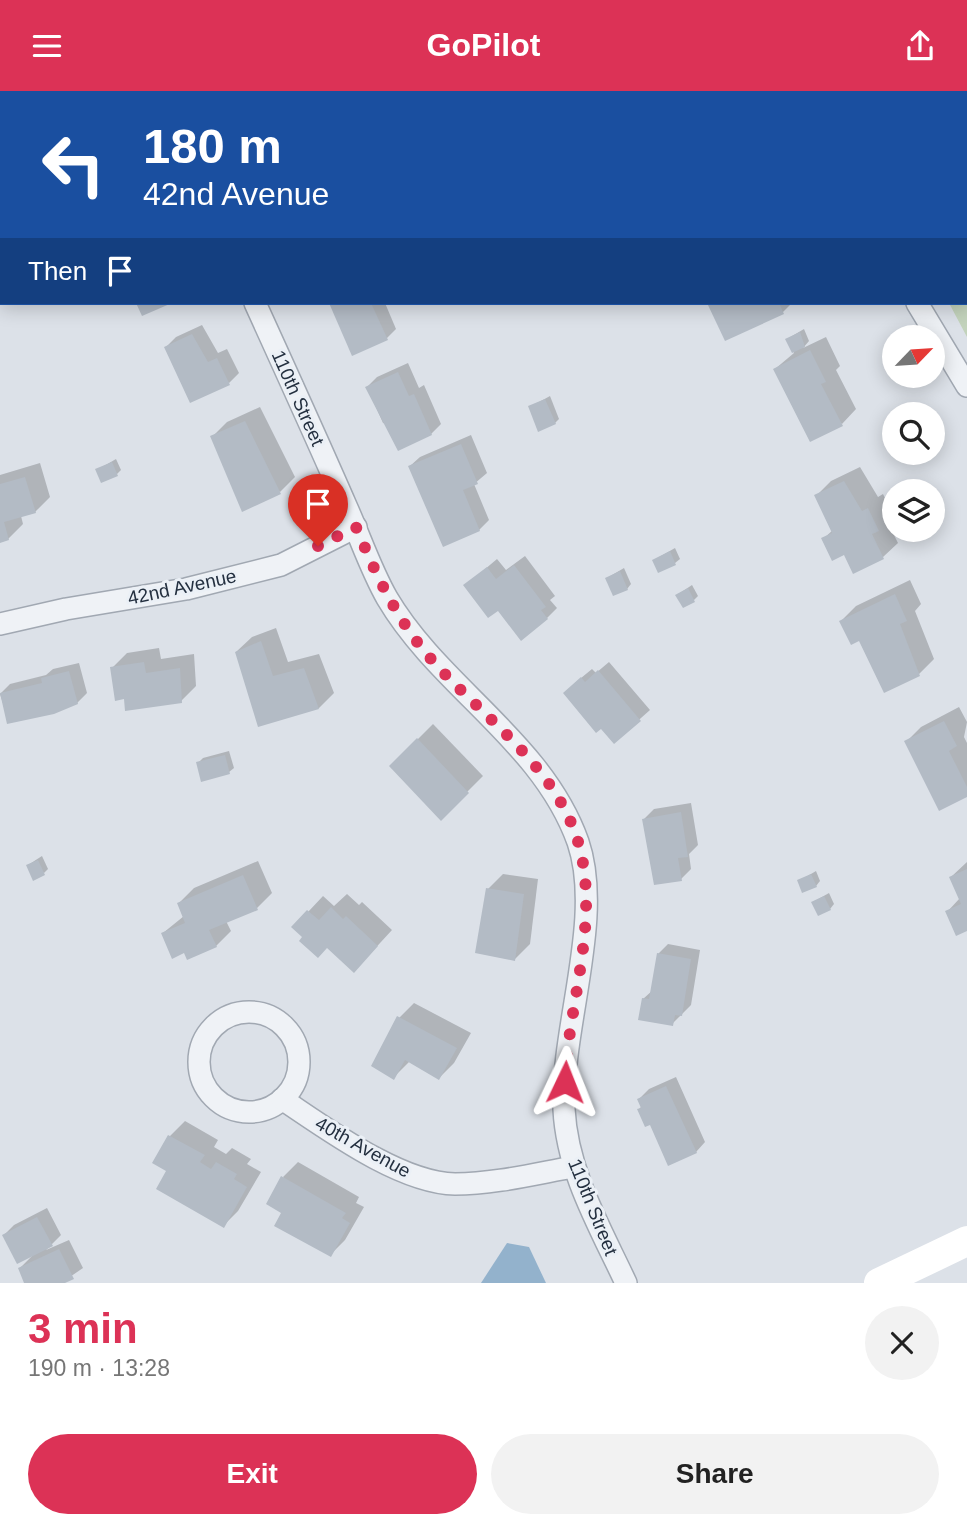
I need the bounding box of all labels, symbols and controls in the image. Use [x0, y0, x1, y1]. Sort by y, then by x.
icon: menu [28, 27, 66, 65]
text: GoPilot [427, 27, 540, 63]
icon: share [901, 27, 939, 65]
icon: left [28, 119, 119, 210]
text: 180 m [143, 119, 282, 173]
text: 42nd Avenue [143, 176, 329, 212]
icon: arrive [101, 252, 139, 290]
text: Then [28, 256, 87, 286]
north arrow [882, 325, 945, 389]
map controls [882, 325, 945, 542]
street label: 110th Street [268, 347, 329, 450]
button: search [882, 402, 945, 465]
pin [288, 474, 348, 546]
button: layers [882, 479, 945, 542]
icon: arrive [299, 485, 337, 523]
street label: 42nd Avenue [126, 565, 238, 609]
position arrow [528, 1045, 602, 1119]
street label: 40th Avenue [312, 1112, 414, 1182]
street label: 110th Street [564, 1156, 622, 1259]
text: 3 min [28, 1305, 138, 1352]
button: close [865, 1306, 939, 1380]
text: 190 m · 13:28 [28, 1355, 170, 1381]
button: Exit [28, 1434, 477, 1514]
button: Share [491, 1434, 939, 1514]

